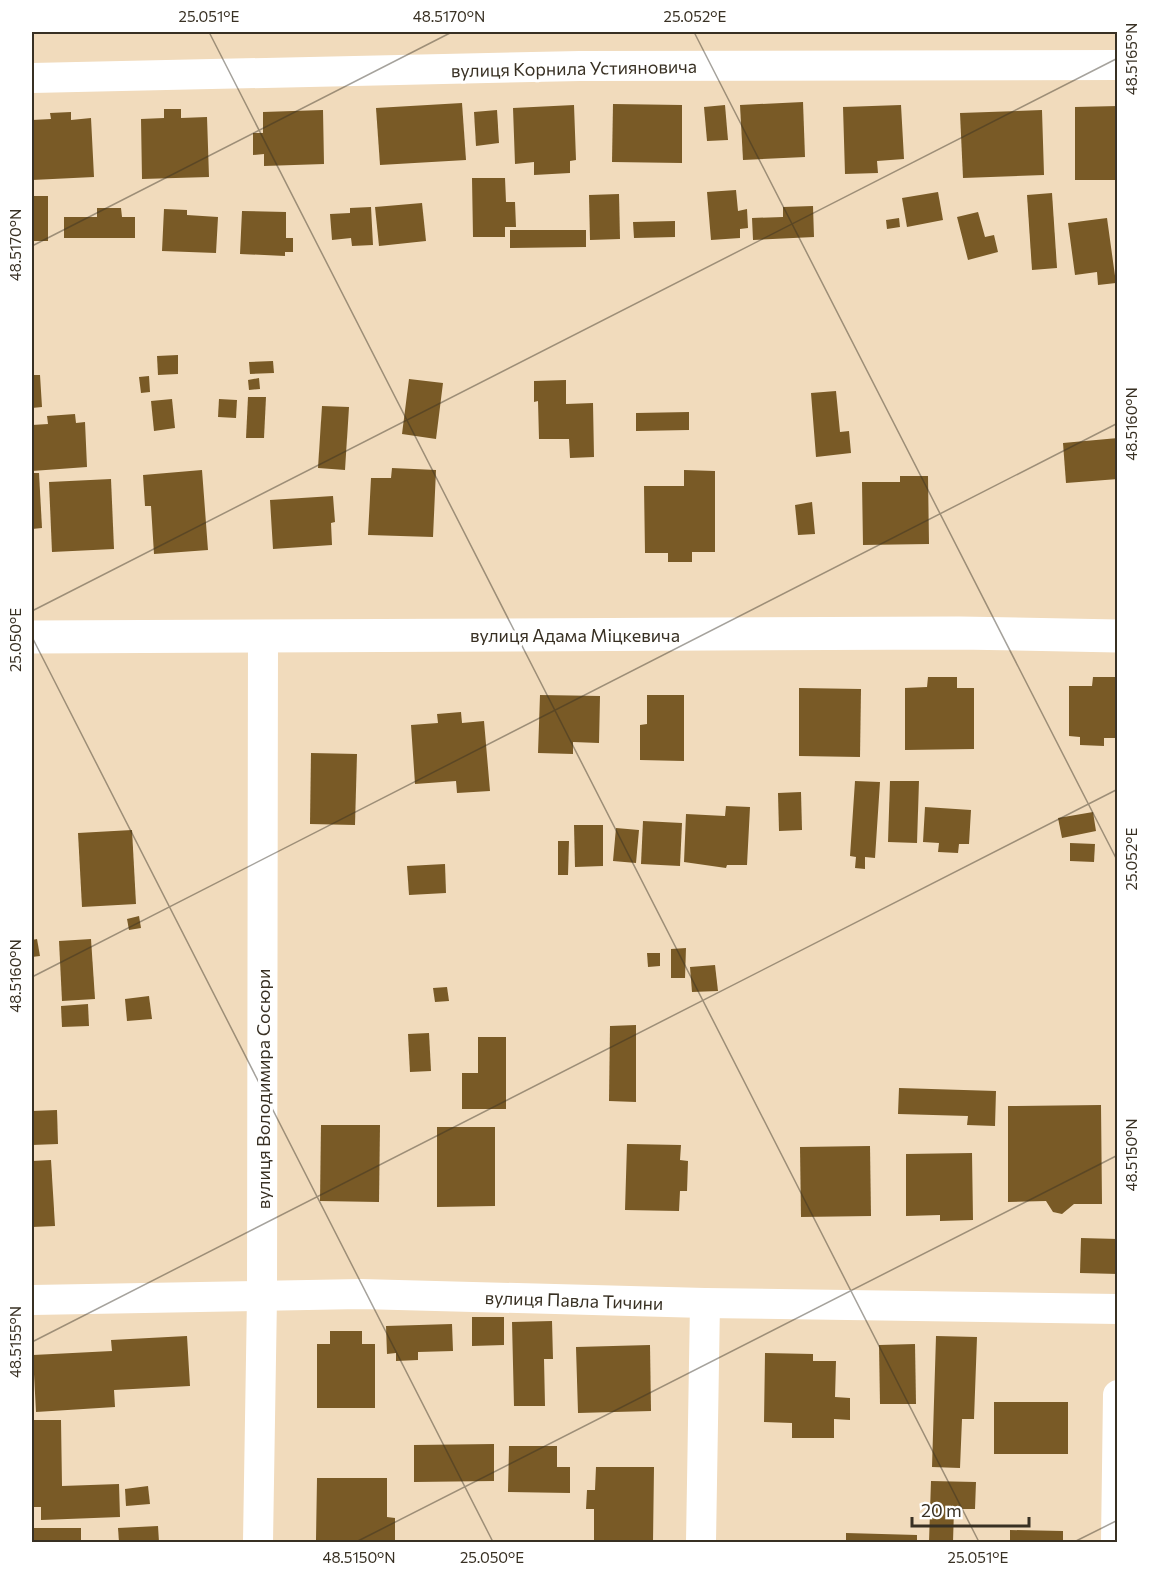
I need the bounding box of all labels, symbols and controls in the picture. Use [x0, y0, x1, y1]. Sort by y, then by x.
text: 25.051°E [179, 7, 240, 25]
text: 48.5170°N [413, 7, 485, 25]
text: 25.052°E [664, 7, 726, 25]
text: 48.5165°N [1122, 23, 1140, 95]
street label: вулиця Корнила Устияновича [451, 55, 697, 81]
text: 48.5170°N [6, 209, 24, 281]
text: 48.5160°N [1122, 387, 1140, 461]
text: 25.050°E [6, 608, 24, 672]
street label: вулиця Адама Міцкевича [470, 624, 680, 646]
text: 25.052°E [1122, 828, 1140, 890]
text: 48.5160°N [6, 939, 24, 1013]
street label: вулиця Володимира Сосюри [252, 969, 274, 1209]
text: 48.5150°N [1122, 1118, 1140, 1192]
street label: вулиця Павла Тичини [484, 1286, 664, 1314]
text: 48.5155°N [6, 1306, 24, 1378]
scale bar [912, 1490, 1029, 1528]
text: 20 m [921, 1499, 962, 1521]
text: 48.5150°N [322, 1548, 396, 1566]
text: 25.050°E [460, 1548, 524, 1566]
text: 25.051°E [948, 1548, 1009, 1566]

